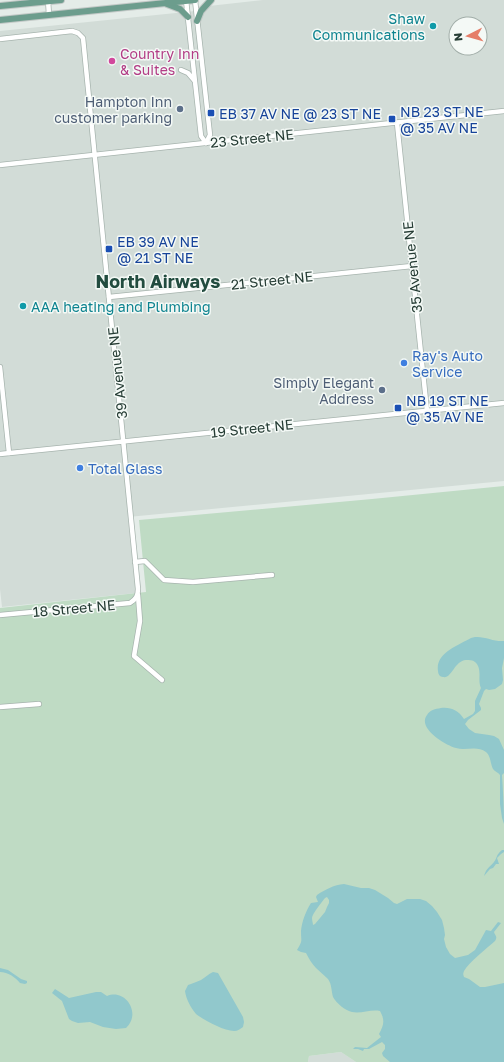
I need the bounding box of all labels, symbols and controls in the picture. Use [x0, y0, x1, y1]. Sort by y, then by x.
place label: Shaw Communications [312, 10, 425, 43]
north arrow [448, 16, 488, 56]
marker: Shaw Communications [428, 21, 438, 31]
text: N [451, 32, 464, 42]
place label: Country Inn & Suites [120, 45, 199, 78]
marker: Country Inn & Suites [107, 56, 117, 66]
place label: Hampton Inn customer parking [54, 93, 172, 126]
place label: NB 23 ST NE @ 35 AV NE [400, 103, 484, 136]
marker: Hampton Inn customer parking [175, 104, 185, 114]
place label: EB 37 AV NE @ 23 ST NE [219, 105, 381, 122]
marker: EB 37 AV NE @ 23 ST NE [206, 108, 216, 118]
marker: NB 23 ST NE @ 35 AV NE [387, 114, 397, 124]
street label: 23 Street NE [209, 125, 295, 151]
street label: 35 Avenue NE [399, 220, 425, 314]
place label: EB 39 AV NE @ 21 ST NE [117, 233, 199, 266]
marker: EB 39 AV NE @ 21 ST NE [104, 244, 114, 254]
street label: 21 Street NE [230, 267, 314, 293]
district label: North Airways [96, 270, 220, 292]
place label: AAA heating and Plumbing [31, 298, 211, 315]
marker: AAA heating and Plumbing [18, 301, 28, 311]
street label: 39 Avenue NE [104, 326, 130, 420]
place label: Ray's Auto Service [412, 347, 483, 380]
marker: Ray's Auto Service [399, 358, 409, 368]
place label: Simply Elegant Address [273, 374, 374, 407]
marker: Simply Elegant Address [377, 385, 387, 395]
place label: NB 19 ST NE @ 35 AV NE [406, 392, 488, 425]
marker: NB 19 ST NE @ 35 AV NE [393, 403, 403, 413]
street label: 19 Street NE [210, 415, 294, 441]
place label: Total Glass [88, 460, 162, 477]
marker: Total Glass [75, 463, 85, 473]
street label: 18 Street NE [32, 596, 116, 620]

